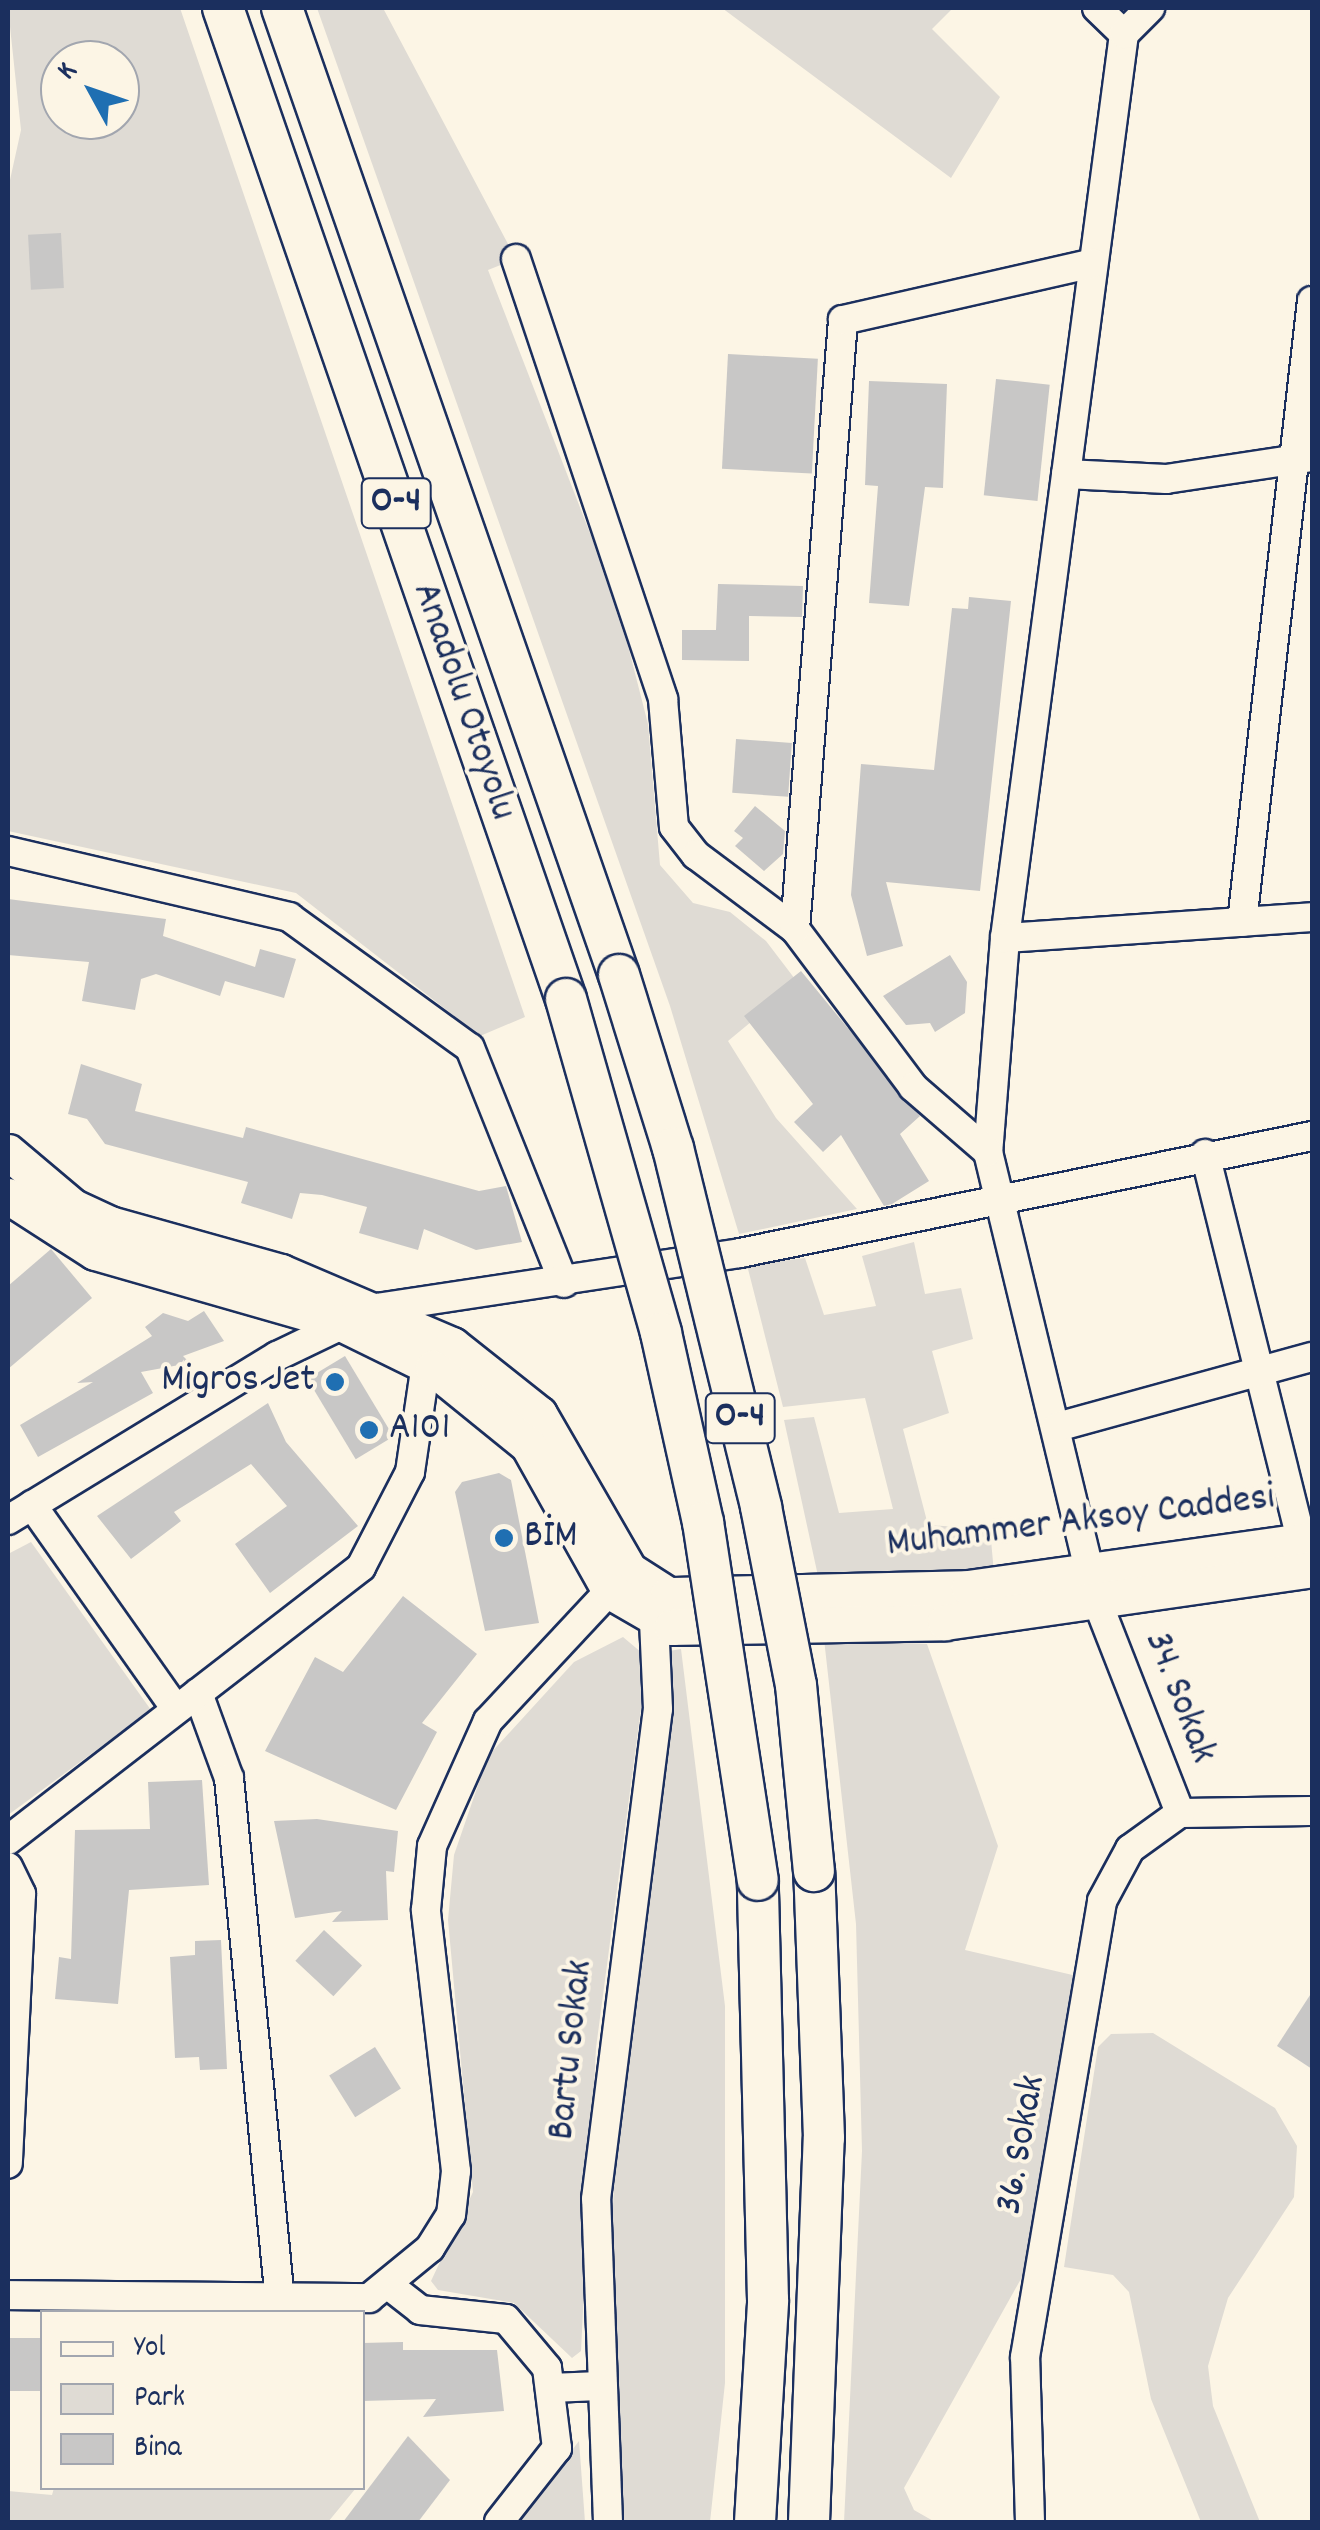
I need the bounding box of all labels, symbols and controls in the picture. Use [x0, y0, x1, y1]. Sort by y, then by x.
north arrow [40, 40, 140, 140]
text: K [49, 54, 88, 90]
road number: O-4 [358, 470, 434, 536]
street label: Anadolu Otoyolu [399, 577, 525, 827]
place label: Migros Jet [161, 1358, 315, 1406]
marker: Migros Jet [324, 1371, 346, 1393]
road number: O-4 [702, 1385, 778, 1451]
place label: A101 [389, 1406, 450, 1454]
marker: A101 [358, 1419, 380, 1441]
street label: Muhammer Aksoy Caddesi [884, 1475, 1278, 1571]
place label: BİM [524, 1514, 578, 1562]
marker: BİM [493, 1527, 515, 1549]
street label: 34. Sokak [1131, 1625, 1225, 1771]
street label: Bartu Sokak [540, 1958, 606, 2142]
street label: 36. Sokak [987, 2072, 1059, 2218]
legend [40, 2310, 365, 2490]
text: Yol [134, 2328, 165, 2371]
text: Park [134, 2378, 185, 2421]
text: Bina [134, 2428, 182, 2471]

